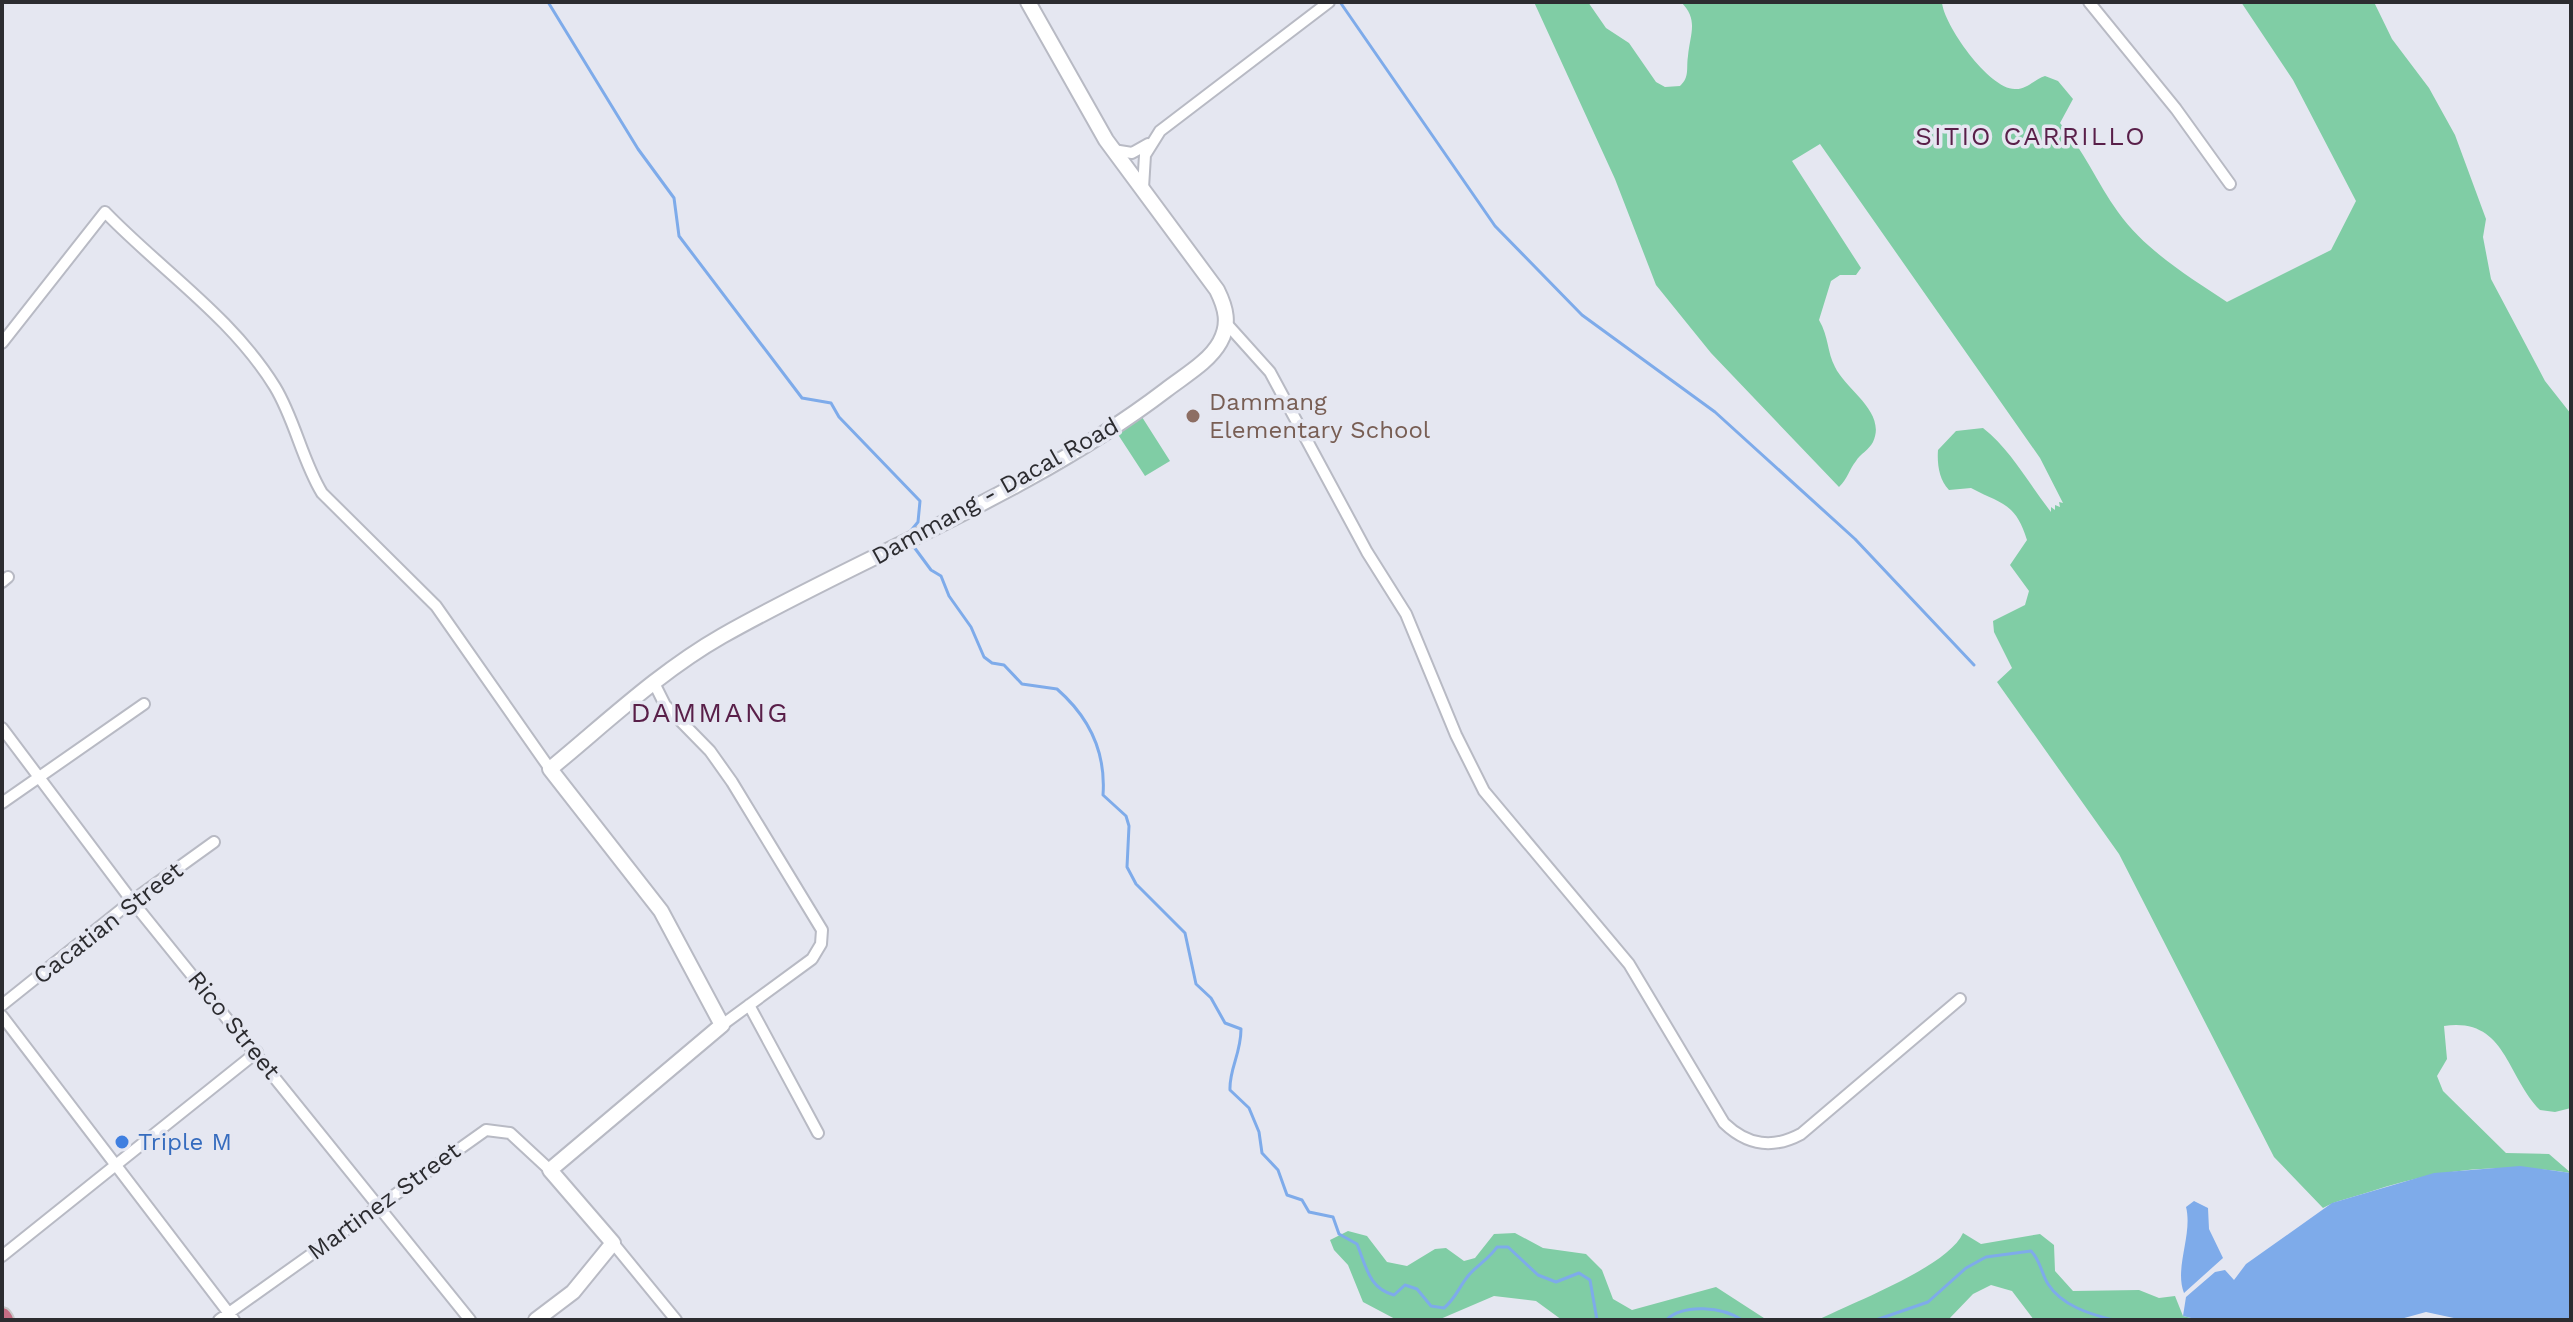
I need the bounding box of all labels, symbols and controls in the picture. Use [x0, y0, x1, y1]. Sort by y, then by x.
district label: SITIO CARRILLO [1915, 121, 2147, 151]
place label: Dammang Elementary School [1209, 388, 1431, 444]
marker: Dammang Elementary School [1184, 407, 1202, 425]
street label: Dammang - Dacal Road [867, 411, 1123, 571]
district label: DAMMANG [630, 696, 790, 729]
street label: Cacatian Street [28, 856, 188, 990]
street label: Rico Street [182, 965, 286, 1085]
place label: Triple M [138, 1128, 232, 1156]
marker: Triple M [113, 1133, 131, 1151]
street label: Martinez Street [302, 1136, 466, 1266]

